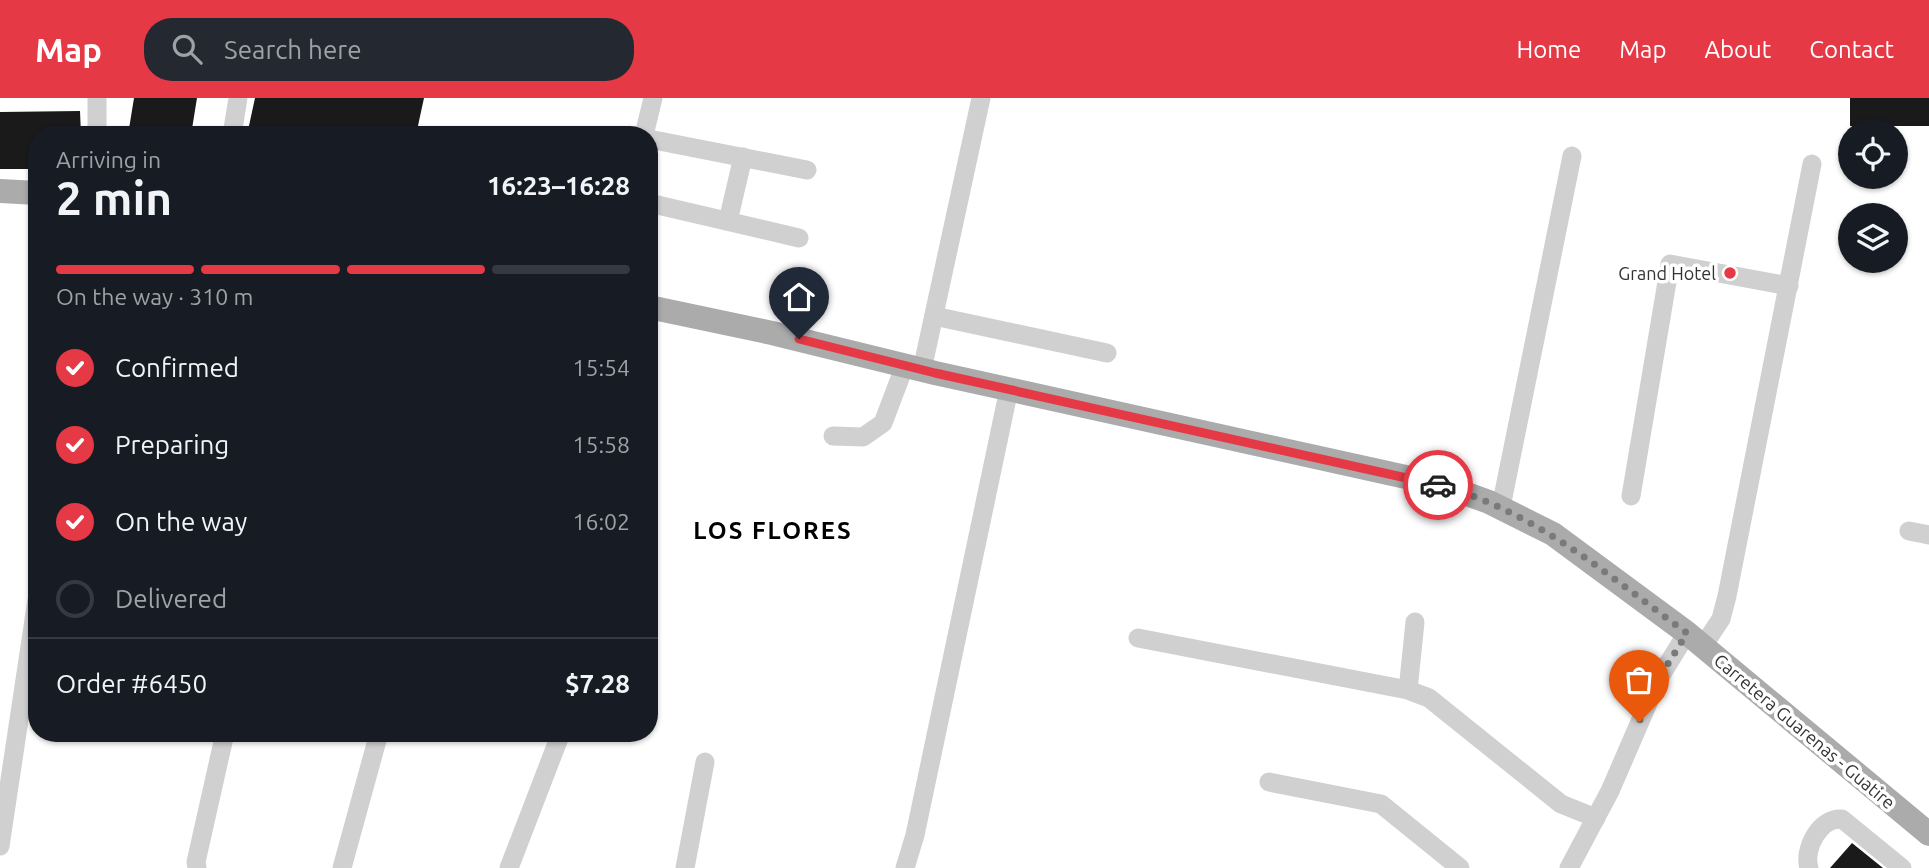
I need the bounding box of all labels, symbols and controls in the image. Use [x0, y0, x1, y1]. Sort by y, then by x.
search box [144, 18, 634, 81]
icon: search [168, 30, 206, 68]
text: Map [35, 31, 102, 68]
text: Search here [224, 35, 362, 64]
text: Home [1516, 36, 1581, 63]
text: Map [1619, 36, 1666, 63]
text: About [1704, 36, 1771, 63]
text: Contact [1809, 36, 1894, 63]
map controls [1838, 119, 1908, 273]
button: locate [1838, 119, 1908, 189]
text: Arriving in [56, 147, 161, 172]
text: 16:23–16:28 [487, 171, 630, 200]
text: 2 min [56, 172, 172, 224]
button: layers [1838, 203, 1908, 273]
place label: Grand Hotel [1618, 263, 1716, 283]
marker: Grand Hotel [1722, 265, 1738, 281]
pin [769, 267, 829, 339]
icon: home [780, 278, 818, 316]
text: On the way · 310 m [56, 284, 253, 309]
icon: check [56, 349, 94, 387]
text: Confirmed [115, 353, 239, 382]
text: 15:54 [572, 355, 630, 380]
icon: check [56, 426, 94, 464]
text: Preparing [115, 430, 229, 459]
text: 15:58 [572, 432, 630, 457]
courier [1403, 450, 1473, 520]
icon: car [1419, 466, 1457, 504]
icon: check [56, 503, 94, 541]
text: On the way [115, 507, 247, 536]
text: 16:02 [572, 509, 630, 534]
district label: LOS FLORES [693, 517, 853, 544]
text: Delivered [115, 584, 227, 613]
pin [1609, 650, 1669, 722]
street label: Carretera Guarenas - Guatire [1711, 650, 1899, 812]
icon: bag [1620, 661, 1658, 699]
text: Order #6450 [56, 669, 207, 698]
text: $7.28 [565, 669, 630, 698]

